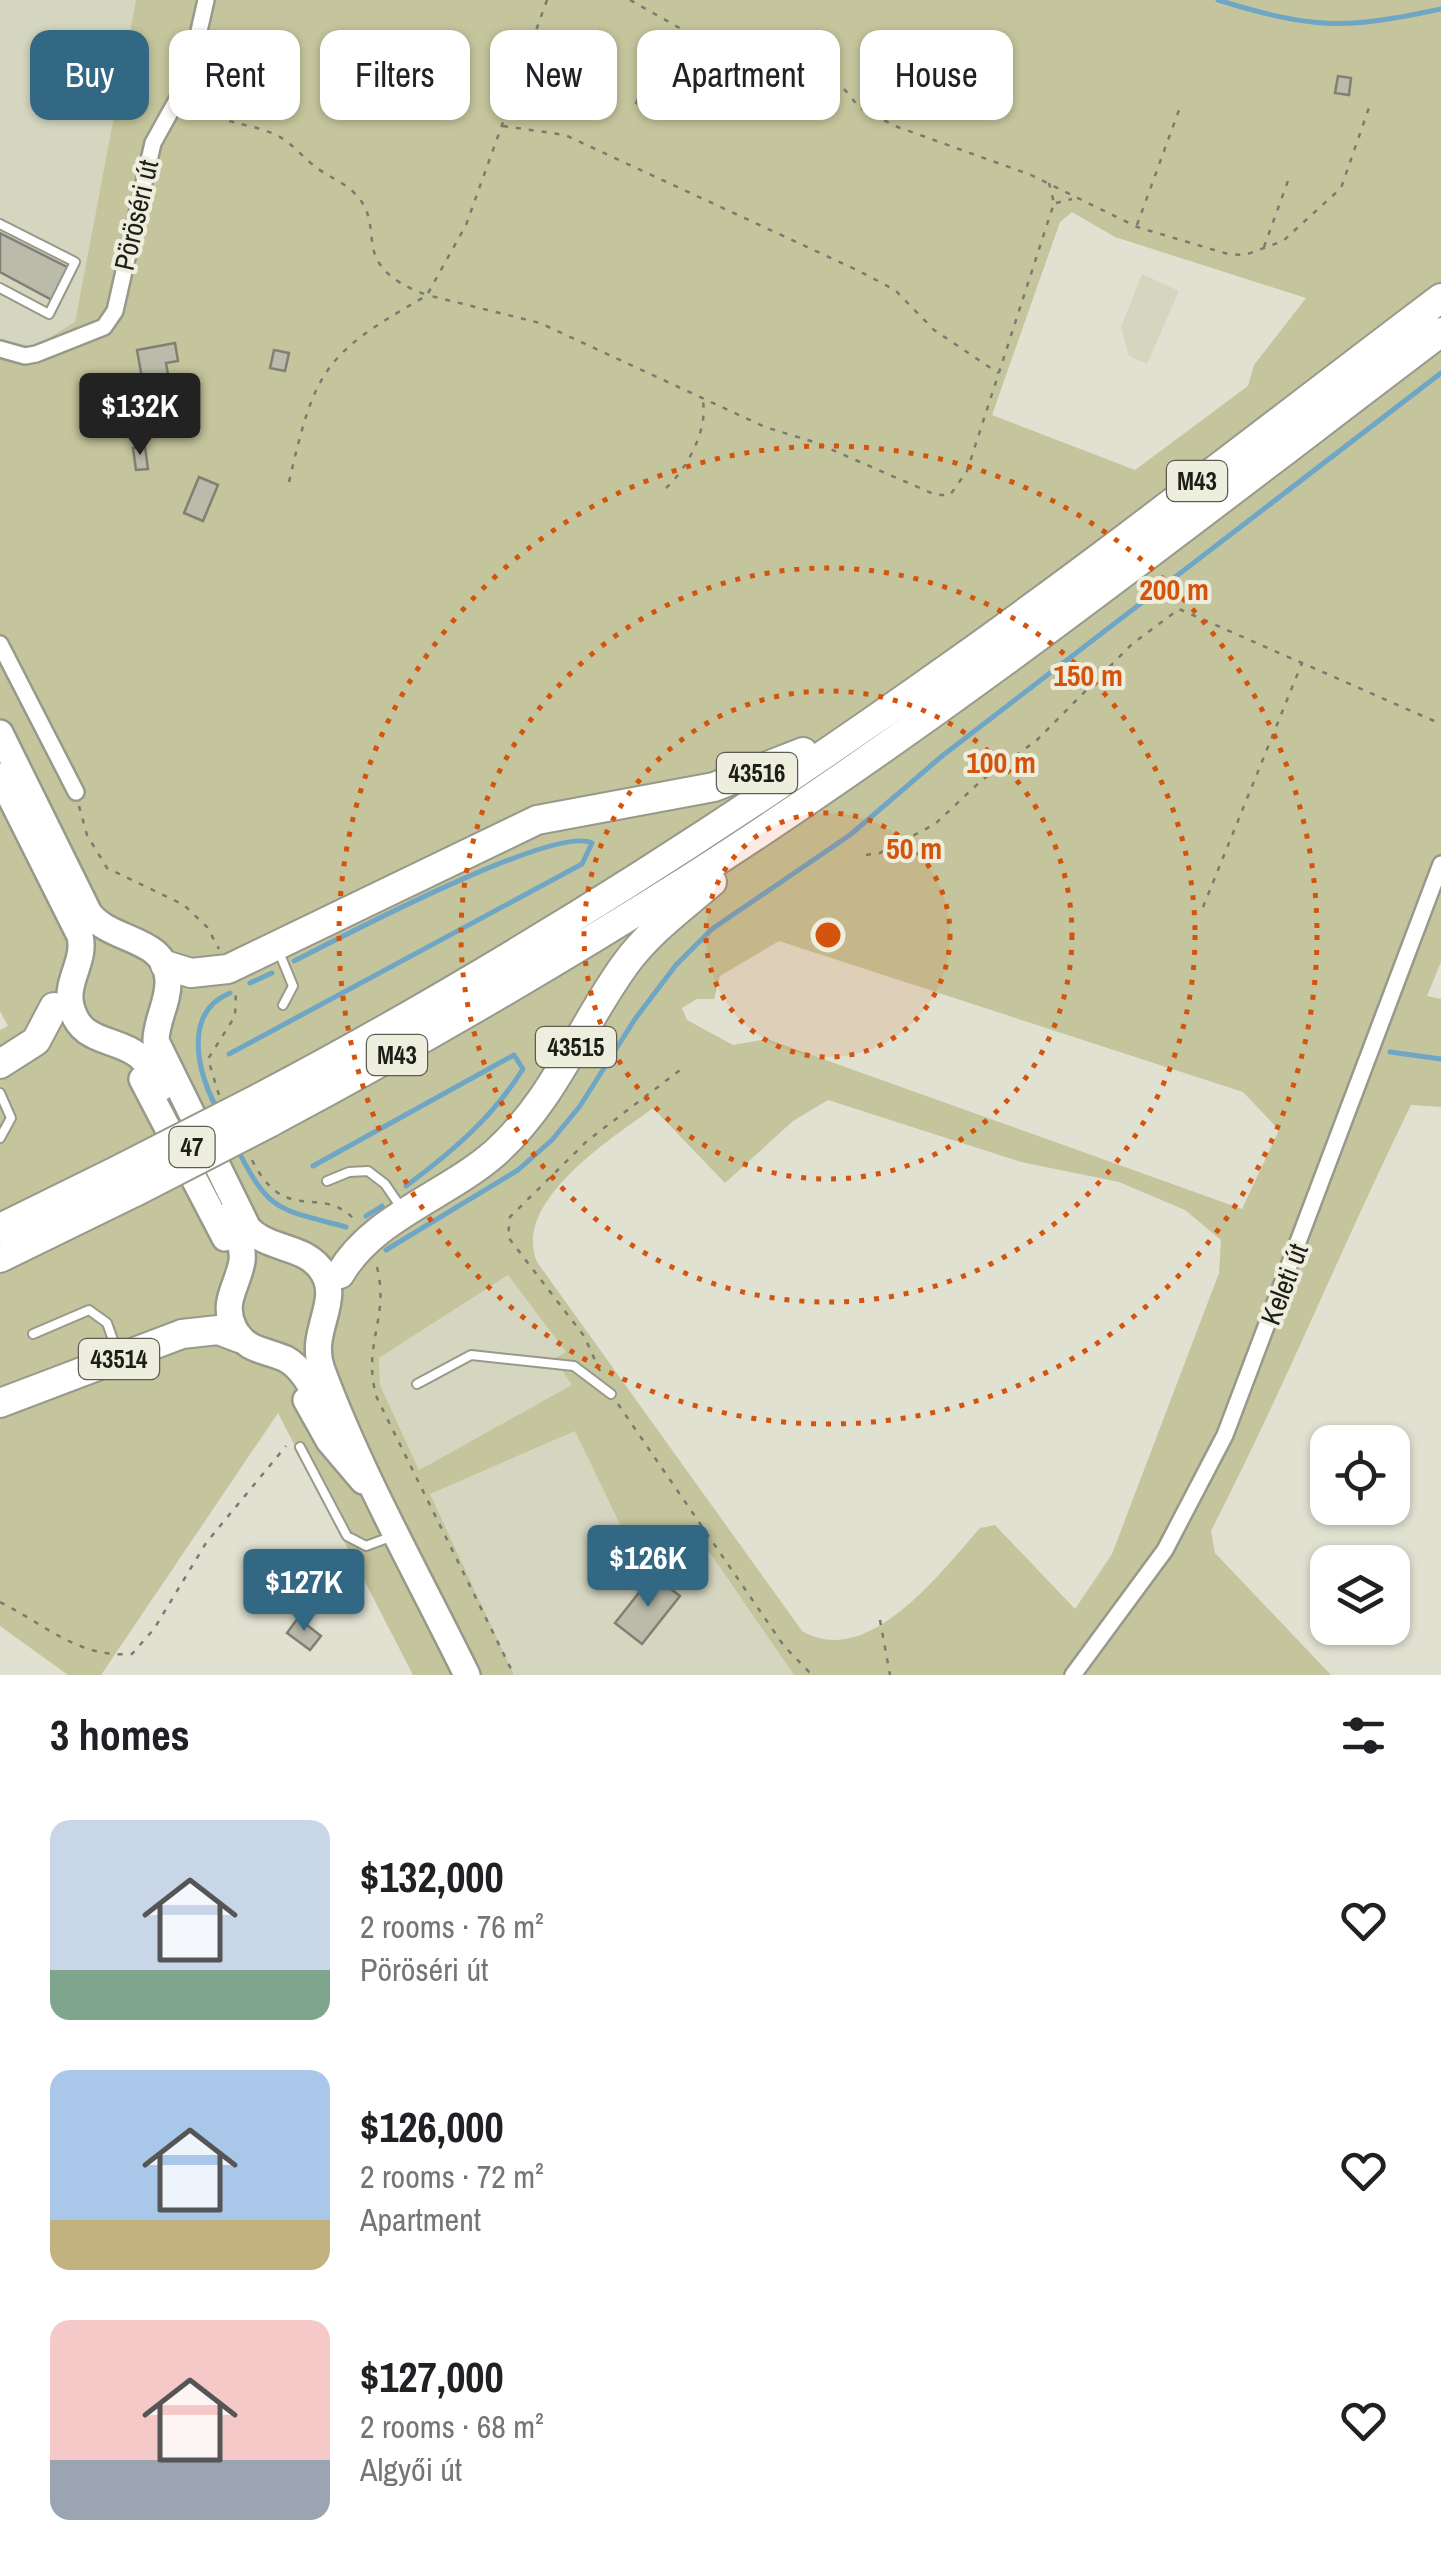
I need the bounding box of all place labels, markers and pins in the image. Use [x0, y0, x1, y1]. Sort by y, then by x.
pin: $132K [70, 373, 210, 458]
centre of rings [810, 917, 846, 953]
pin: $126K [578, 1525, 718, 1610]
pin: $127K [234, 1549, 374, 1634]

